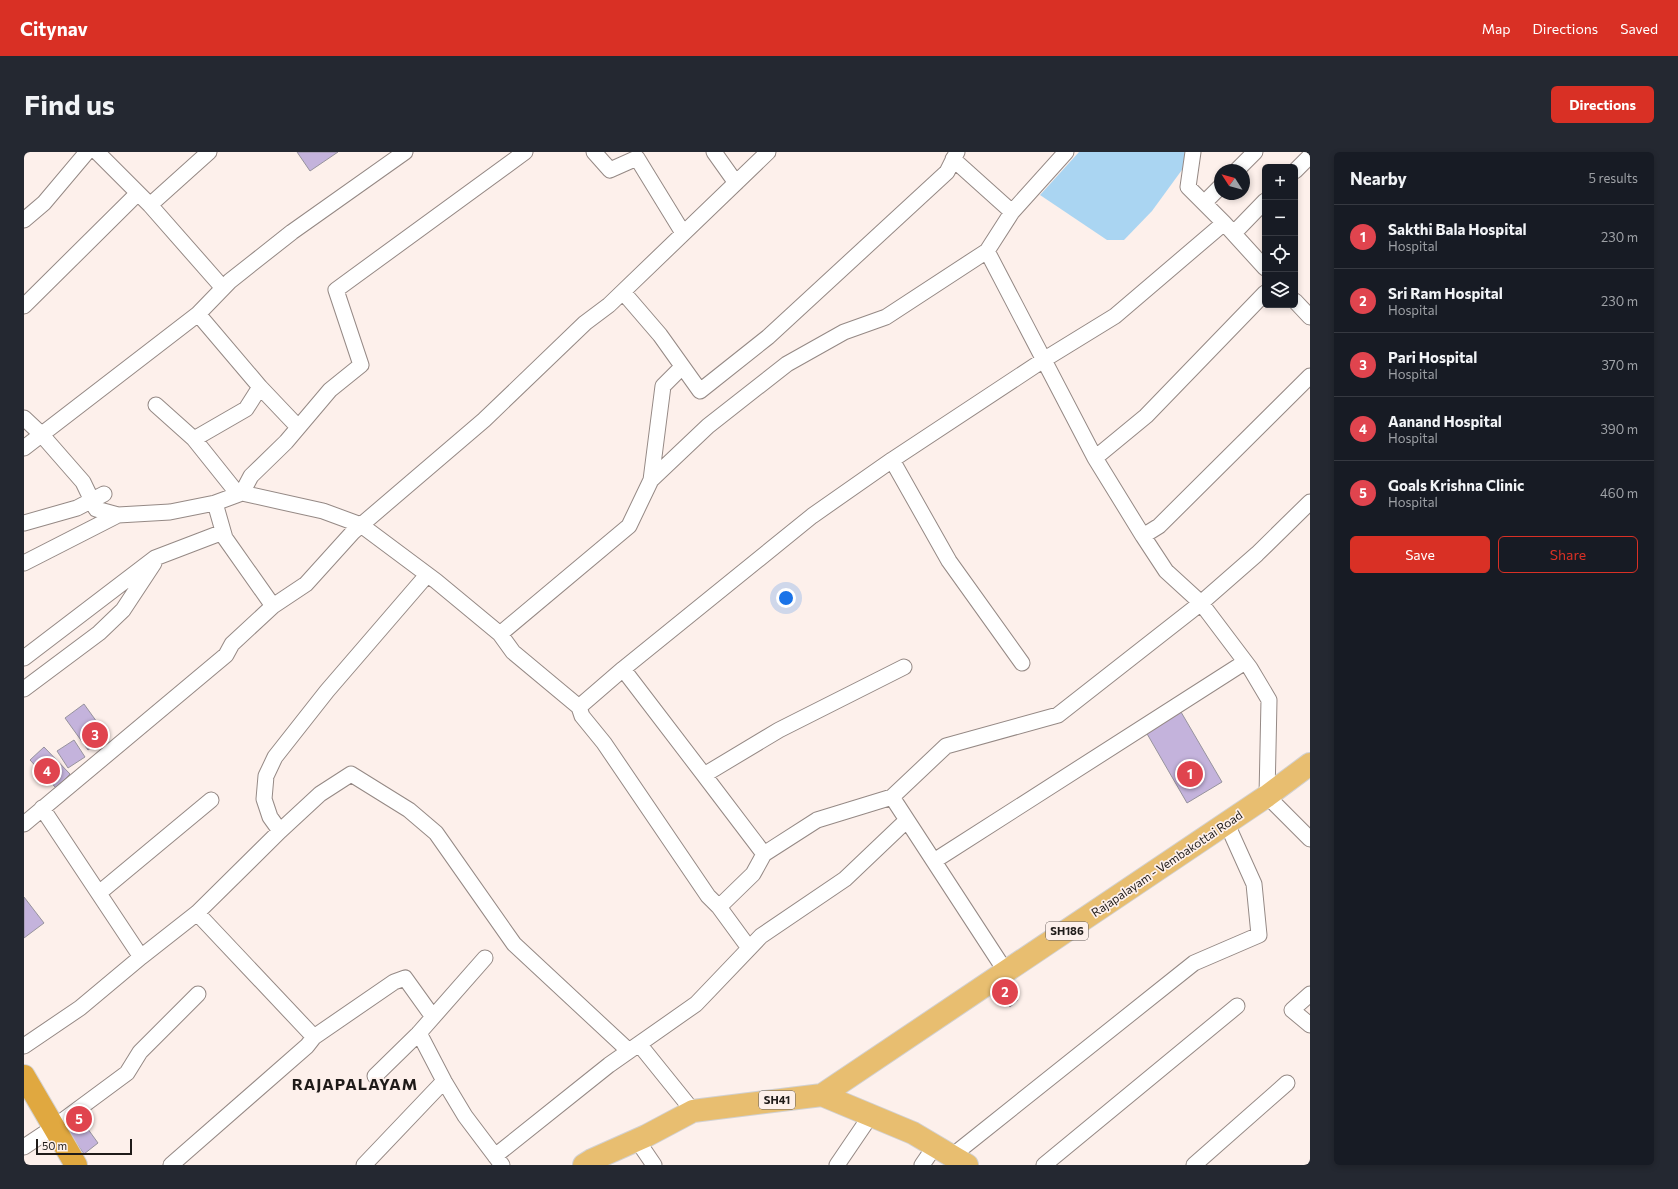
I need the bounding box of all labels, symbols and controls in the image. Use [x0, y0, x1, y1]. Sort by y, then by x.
text: Citynav [20, 17, 88, 40]
text: Map [1482, 20, 1511, 37]
text: Directions [1533, 20, 1598, 37]
text: Saved [1620, 20, 1658, 37]
button: Directions [1551, 86, 1654, 123]
text: Find us [24, 87, 115, 121]
north arrow [1214, 164, 1250, 200]
map controls [1262, 164, 1298, 308]
button: + [1262, 164, 1298, 200]
text: Nearby [1350, 168, 1407, 189]
text: 5 results [1588, 170, 1638, 186]
button: − [1262, 200, 1298, 236]
text: Sakthi Bala Hospital [1388, 220, 1527, 238]
text: 1 [1360, 229, 1366, 245]
text: 230 m [1601, 229, 1638, 245]
button: locate [1262, 236, 1298, 272]
text: Hospital [1388, 238, 1438, 254]
button: layers [1262, 272, 1298, 308]
text: Sri Ram Hospital [1388, 284, 1503, 302]
text: 2 [1359, 293, 1367, 309]
text: 230 m [1601, 293, 1638, 309]
text: Hospital [1388, 302, 1438, 318]
text: Pari Hospital [1388, 348, 1477, 366]
text: 3 [1359, 357, 1367, 373]
text: 370 m [1601, 357, 1638, 373]
text: Hospital [1388, 366, 1438, 382]
text: Aanand Hospital [1388, 412, 1502, 430]
text: 4 [1359, 421, 1367, 437]
text: 390 m [1600, 421, 1638, 437]
text: Hospital [1388, 430, 1438, 446]
text: Goals Krishna Clinic [1388, 476, 1524, 494]
text: 5 [1359, 485, 1367, 501]
text: 460 m [1600, 485, 1638, 501]
text: Hospital [1388, 494, 1438, 510]
button: Save [1350, 536, 1490, 573]
button: Share [1498, 536, 1638, 573]
your location [776, 588, 796, 608]
pin: 3 [82, 720, 108, 750]
pin: 4 [34, 756, 60, 786]
pin: 1 [1177, 759, 1203, 789]
street label: Rajapalayam - Vembakottai Road [1088, 807, 1245, 919]
road number: SH186 [1046, 922, 1088, 940]
pin: 2 [992, 977, 1018, 1007]
district label: RAJAPALAYAM [292, 1074, 418, 1093]
road number: SH41 [759, 1091, 795, 1109]
pin: 5 [66, 1104, 92, 1134]
scale bar [36, 1137, 132, 1156]
text: 50 m [42, 1139, 67, 1152]

